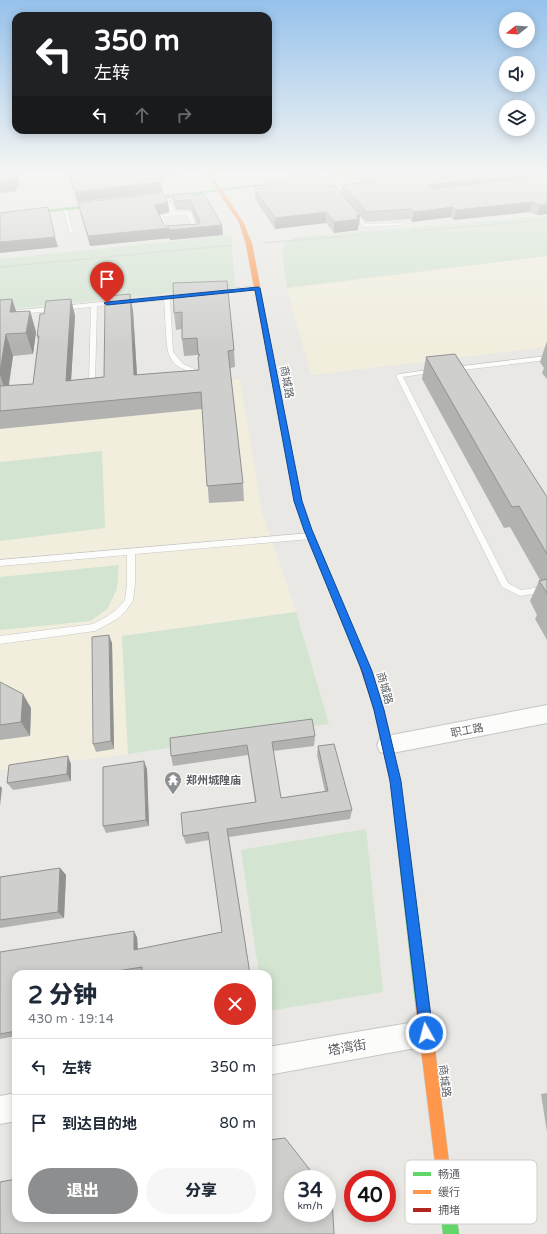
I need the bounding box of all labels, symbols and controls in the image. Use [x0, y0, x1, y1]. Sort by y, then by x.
north arrow [499, 12, 535, 48]
map controls [499, 12, 535, 136]
text: 350 m [94, 24, 180, 58]
icon: left [28, 28, 80, 80]
button: sound [499, 56, 535, 92]
text: 左转 [94, 62, 130, 84]
button: layers [499, 100, 535, 136]
icon: left [89, 104, 111, 126]
icon: ahead [131, 104, 153, 126]
icon: right [173, 104, 195, 126]
pin [90, 262, 124, 303]
icon: arrive [96, 268, 118, 290]
street label: 商城路 [277, 365, 296, 400]
street label: 商城路 [374, 670, 395, 706]
street label: 职工路 [450, 721, 485, 740]
temple icon: 郑州城隍庙 [163, 770, 183, 795]
place label: 郑州城隍庙 [186, 774, 241, 787]
text: 2 分钟 [28, 981, 97, 1010]
button: close [214, 983, 256, 1025]
text: 430 m · 19:14 [28, 1011, 114, 1027]
position arrow [405, 1012, 447, 1054]
street label: 塔湾街 [327, 1037, 368, 1059]
icon: left [28, 1056, 50, 1078]
text: 350 m [210, 1058, 256, 1076]
text: 左转 [62, 1059, 92, 1077]
street label: 商城路 [436, 1064, 453, 1098]
icon: arrive [28, 1112, 50, 1134]
text: 80 m [219, 1114, 256, 1132]
text: 到达目的地 [62, 1115, 137, 1133]
legend [405, 1160, 537, 1224]
button: 退出 [28, 1168, 138, 1214]
button: 分享 [146, 1168, 256, 1214]
text: 畅通 [438, 1168, 460, 1181]
speed limit sign: 40 [344, 1170, 396, 1222]
text: 34 [297, 1179, 323, 1203]
text: 缓行 [438, 1186, 460, 1199]
text: km/h [297, 1200, 323, 1212]
text: 拥堵 [438, 1204, 460, 1217]

